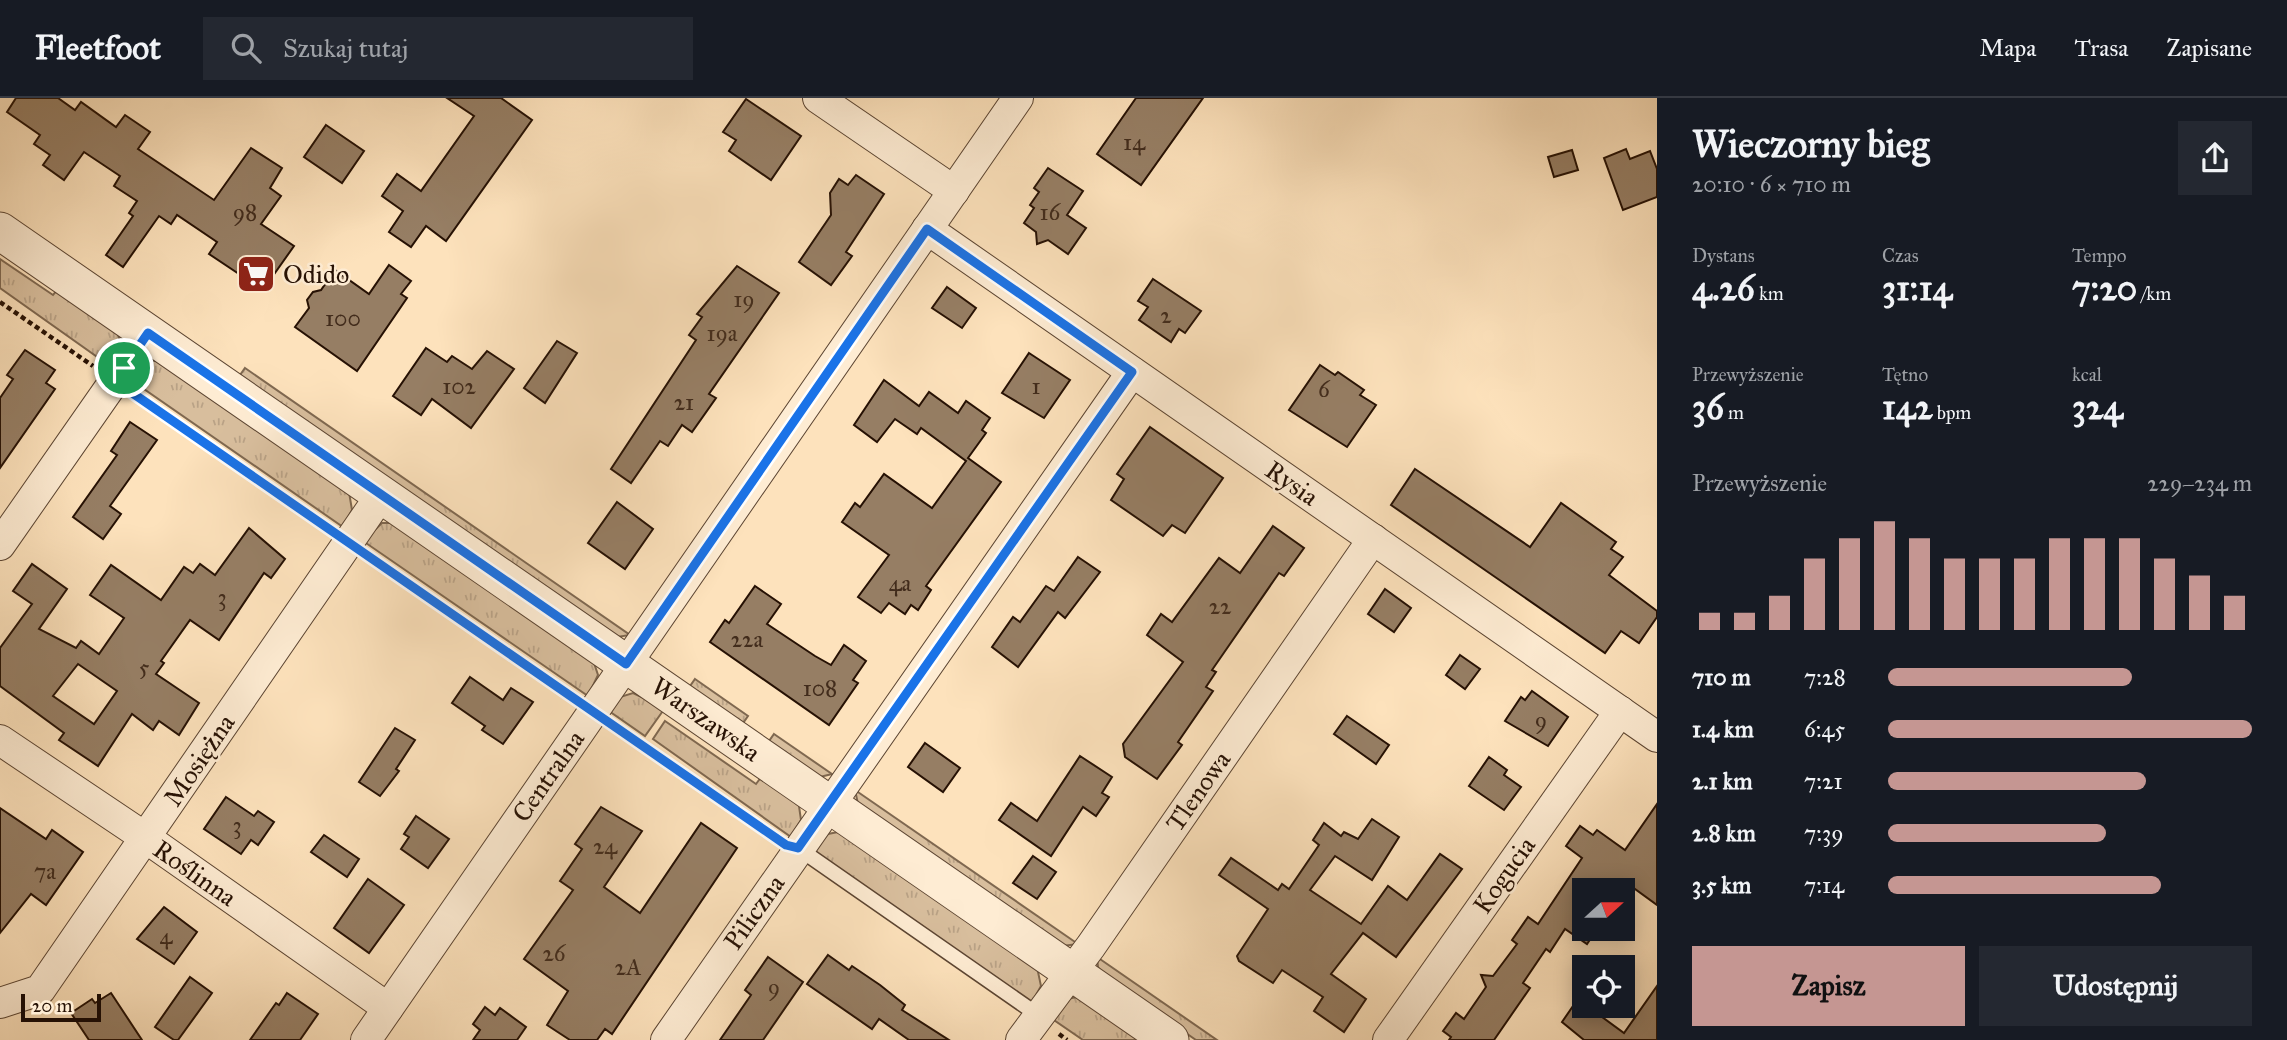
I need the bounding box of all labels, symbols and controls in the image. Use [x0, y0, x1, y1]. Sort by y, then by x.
search box [203, 17, 693, 80]
text: Fleetfoot [35, 28, 161, 68]
icon: search [227, 29, 265, 67]
text: Szukaj tutaj [283, 32, 408, 64]
text: Mapa [1979, 33, 2037, 63]
text: Trasa [2075, 33, 2128, 63]
text: Zapisane [2166, 33, 2252, 63]
text: Wieczorny bieg [1692, 121, 1929, 167]
button: share [2178, 121, 2252, 195]
house number: 14 [1123, 128, 1146, 156]
text: 20:10 · 6 × 710 m [1692, 170, 1851, 198]
house number: 98 [233, 198, 257, 226]
house number: 16 [1040, 198, 1062, 226]
text: Dystans [1692, 244, 1755, 267]
text: Czas [1882, 244, 1919, 267]
text: Tempo [2072, 244, 2127, 267]
supermarket icon: Odido [235, 253, 277, 295]
place label: Odido [283, 258, 349, 290]
text: 4.26 [1692, 267, 1755, 310]
text: 31:14 [1882, 267, 1952, 310]
text: 7:20 [2072, 267, 2137, 310]
text: km [1755, 282, 1784, 305]
text: /km [2137, 282, 2171, 305]
house number: 19 [733, 285, 755, 313]
house number: 2 [1160, 301, 1172, 329]
house number: 100 [325, 304, 361, 332]
house number: 19a [707, 319, 738, 347]
pin [94, 338, 154, 398]
icon: arrive [105, 349, 143, 387]
text: Przewyższenie [1692, 363, 1804, 386]
text: Tętno [1882, 363, 1928, 386]
text: kcal [2072, 363, 2102, 386]
house number: 102 [442, 372, 477, 400]
house number: 1 [1031, 372, 1041, 400]
house number: 6 [1318, 375, 1331, 403]
text: 36 [1692, 386, 1724, 429]
text: 142 [1882, 386, 1933, 429]
text: 324 [2072, 386, 2123, 429]
house number: 21 [674, 388, 694, 416]
text: m [1724, 401, 1744, 424]
text: bpm [1933, 401, 1971, 424]
street label: Rysia [1259, 453, 1325, 513]
text: Przewyższenie [1692, 469, 1827, 497]
text: 229–234 m [2147, 469, 2252, 497]
house number: 4a [889, 569, 912, 597]
house number: 3 [217, 583, 227, 611]
house number: 22 [1209, 592, 1232, 620]
house number: 22a [731, 625, 763, 653]
house number: 5 [139, 653, 150, 681]
text: 710 m [1692, 663, 1751, 691]
text: 7:28 [1804, 663, 1846, 691]
street label: Warszawska [645, 670, 767, 768]
house number: 108 [803, 674, 837, 702]
house number: 9 [1535, 706, 1547, 734]
street label: Mosiężna [157, 708, 241, 812]
text: 1.4 km [1692, 715, 1754, 743]
text: 6:45 [1804, 715, 1845, 743]
street label: Centralna [505, 724, 591, 828]
street label: Tlenowa [1159, 745, 1237, 837]
text: 2.1 km [1692, 767, 1753, 795]
text: 7:21 [1804, 767, 1843, 795]
house number: 3 [232, 811, 242, 839]
text: 2.8 km [1692, 819, 1756, 847]
text: 7:39 [1804, 819, 1844, 847]
street label: Kogucia [1466, 830, 1542, 920]
house number: 24 [593, 832, 618, 860]
street label: Roślinna [147, 833, 243, 913]
house number: 7a [34, 857, 56, 885]
street label: Piliczna [717, 868, 791, 956]
text: 3.5 km [1692, 871, 1751, 899]
text: 7:14 [1804, 871, 1844, 899]
north arrow [1572, 878, 1634, 942]
map controls [1572, 878, 1635, 1018]
house number: 4 [160, 922, 174, 950]
house number: 26 [542, 939, 567, 967]
button: Zapisz [1692, 946, 1965, 1026]
button: Udostępnij [1979, 946, 2252, 1026]
house number: 2A [615, 953, 642, 981]
button: locate [1572, 955, 1635, 1018]
house number: 9 [768, 973, 780, 1001]
scale bar [21, 991, 102, 1023]
text: 20 m [32, 994, 73, 1017]

